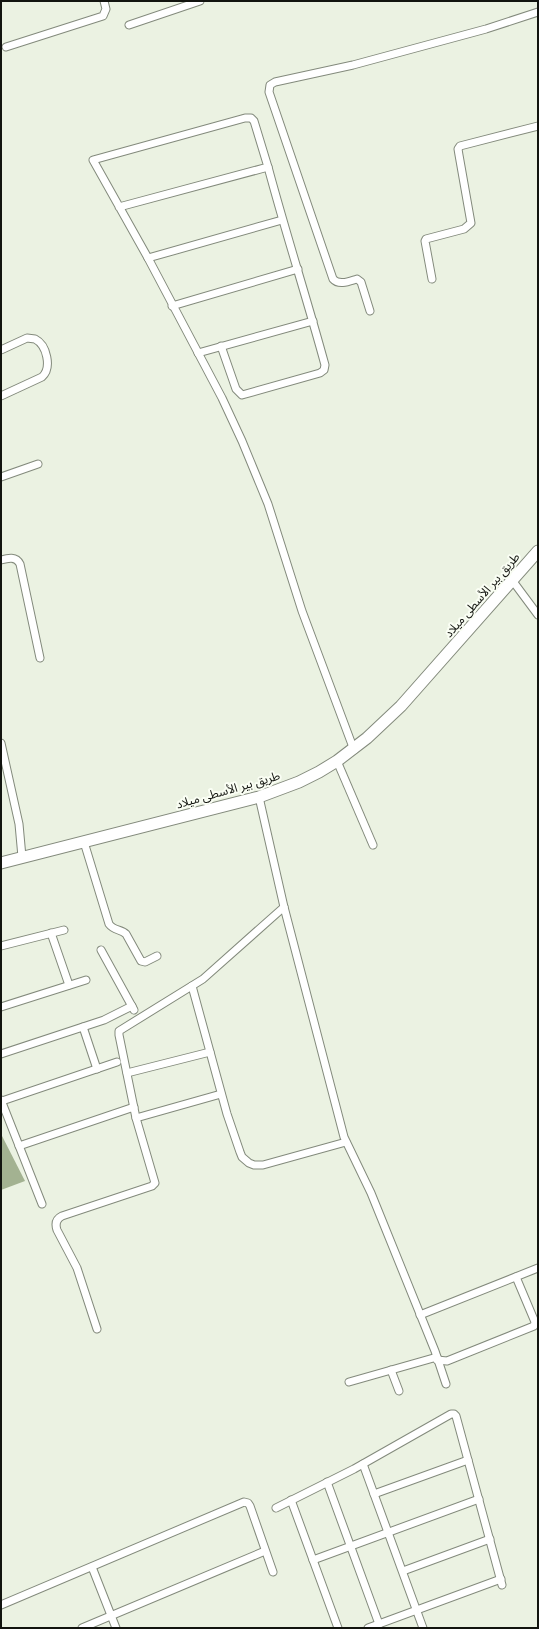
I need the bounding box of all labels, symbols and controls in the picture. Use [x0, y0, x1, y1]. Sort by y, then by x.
street label: طريق بير الأسطى ميلاد [441, 550, 523, 641]
street label: طريق بير الأسطى ميلاد [174, 768, 282, 813]

